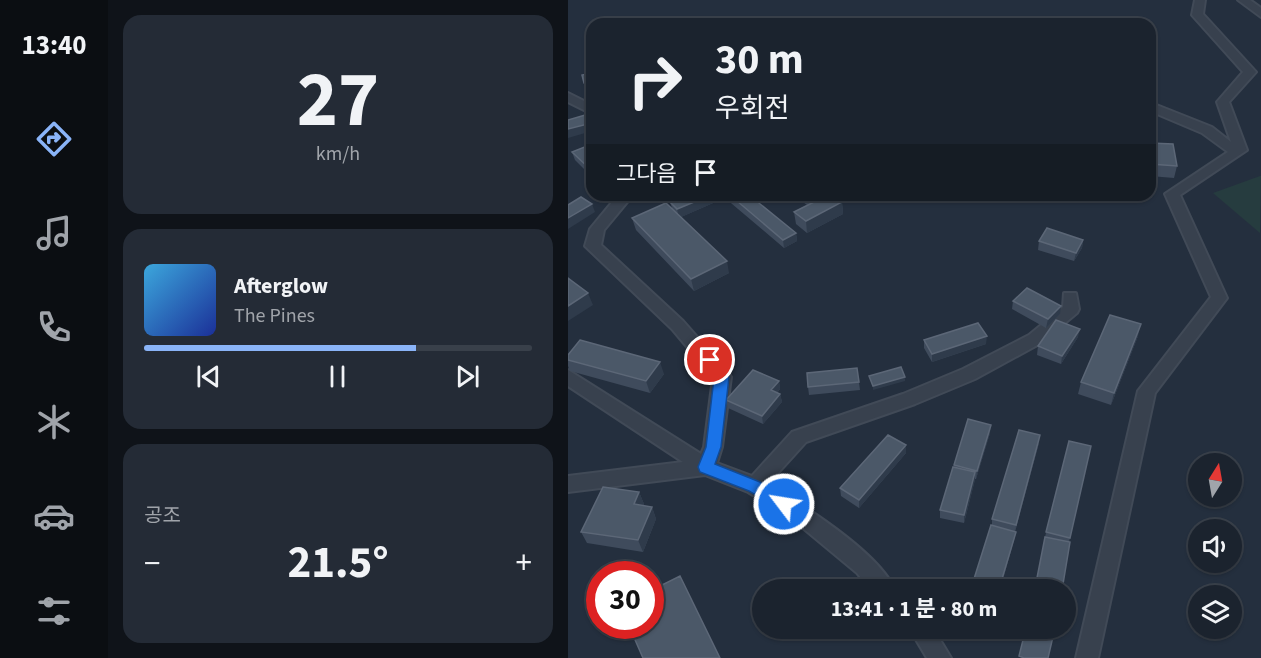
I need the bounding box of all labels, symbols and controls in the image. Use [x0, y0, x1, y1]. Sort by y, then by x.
text: 13:40 [21, 26, 87, 65]
text: 30 m [715, 30, 804, 90]
icon: right [616, 42, 694, 120]
text: 27 [297, 45, 379, 156]
text: 우회전 [715, 89, 790, 128]
icon: directions [33, 118, 75, 160]
text: km/h [316, 140, 360, 168]
icon: arrive [689, 156, 722, 189]
text: 그다음 [616, 158, 677, 190]
icon: music [33, 212, 75, 254]
text: Afterglow [234, 270, 328, 302]
text: The Pines [234, 302, 315, 330]
icon: phone [33, 306, 75, 348]
pin [684, 334, 735, 385]
icon: arrive [693, 343, 726, 376]
icon: previous [192, 360, 225, 393]
icon: pause [321, 360, 354, 393]
icon: next [451, 360, 484, 393]
icon: climate [33, 401, 75, 443]
north arrow [1188, 453, 1242, 507]
map controls [1188, 453, 1242, 639]
position arrow [752, 472, 816, 536]
icon: car [33, 495, 75, 537]
text: 공조 [144, 502, 181, 530]
button: sound [1188, 519, 1242, 573]
text: 21.5° [287, 531, 389, 595]
text: − [144, 540, 160, 587]
text: + [516, 540, 532, 587]
speed limit sign: 30 [586, 561, 664, 639]
button: layers [1188, 585, 1242, 639]
icon: filters [33, 590, 75, 632]
text: 13:41 · 1 분 · 80 m [831, 593, 997, 625]

